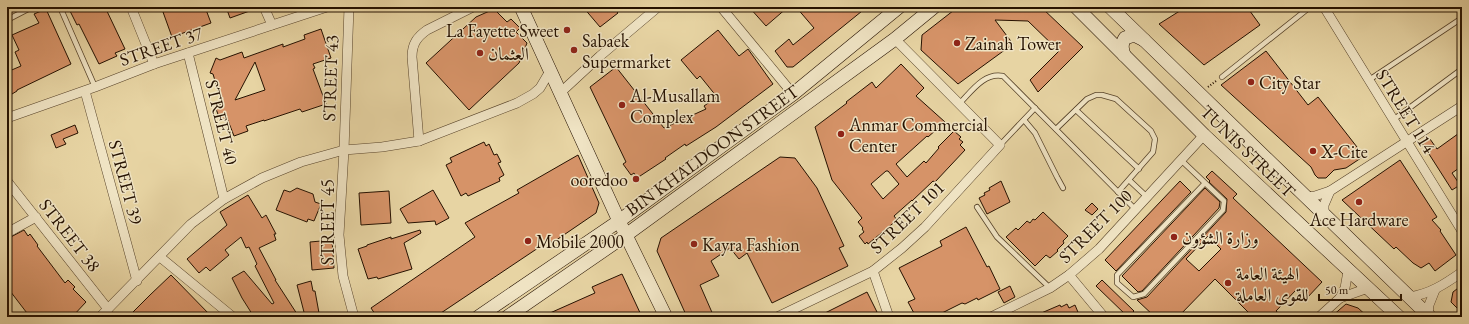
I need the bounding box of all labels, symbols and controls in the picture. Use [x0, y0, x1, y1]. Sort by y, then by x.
place label: La Fayette Sweet [446, 19, 559, 42]
street label: STREET 37 [116, 21, 206, 71]
marker: La Fayette Sweet [562, 25, 572, 35]
place label: Sabaek Supermarket [582, 29, 671, 73]
place label: Zainah Tower [965, 32, 1061, 55]
street label: STREET 43 [317, 34, 343, 122]
marker: Zainah Tower [952, 38, 962, 48]
place label: العثمان [488, 42, 529, 65]
marker: Sabaek Supermarket [569, 45, 579, 55]
marker: العثمان [475, 48, 485, 58]
street label: STREET 114 [1371, 65, 1441, 158]
place label: City Star [1259, 71, 1321, 94]
street label: STREET 40 [200, 77, 244, 167]
marker: City Star [1246, 77, 1256, 87]
street label: BIN KHALDOON STREET [621, 79, 804, 221]
place label: Al-Musallam Complex [629, 84, 720, 128]
marker: Al-Musallam Complex [617, 100, 627, 110]
street label: TUNIS STREET [1196, 100, 1301, 203]
place label: Anmar Commercial Center [848, 113, 988, 157]
marker: Anmar Commercial Center [836, 129, 846, 139]
street label: STREET 39 [104, 137, 148, 227]
place label: X-Cite [1320, 140, 1368, 163]
marker: X-Cite [1308, 146, 1318, 156]
place label: ooredoo [570, 168, 628, 191]
marker: ooredoo [631, 174, 641, 184]
street label: STREET 101 [865, 176, 949, 258]
street label: STREET 45 [316, 179, 339, 265]
street label: STREET 100 [1053, 184, 1137, 268]
street label: STREET 38 [34, 194, 106, 276]
marker: Ace Hardware [1354, 197, 1364, 207]
place label: Ace Hardware [1308, 208, 1409, 231]
place label: وزارة الشؤون [1182, 226, 1259, 249]
place label: Mobile 2000 [536, 230, 624, 253]
marker: وزارة الشؤون [1169, 232, 1179, 242]
place label: Kayra Fashion [702, 233, 800, 256]
marker: Mobile 2000 [523, 236, 533, 246]
marker: Kayra Fashion [689, 239, 699, 249]
place label: الهيئة العامة للقوى العاملة [1235, 262, 1309, 306]
scale bar [1319, 276, 1401, 302]
marker: الهيئة العامة للقوى العاملة [1223, 278, 1233, 288]
text: 50 m [1325, 282, 1349, 298]

